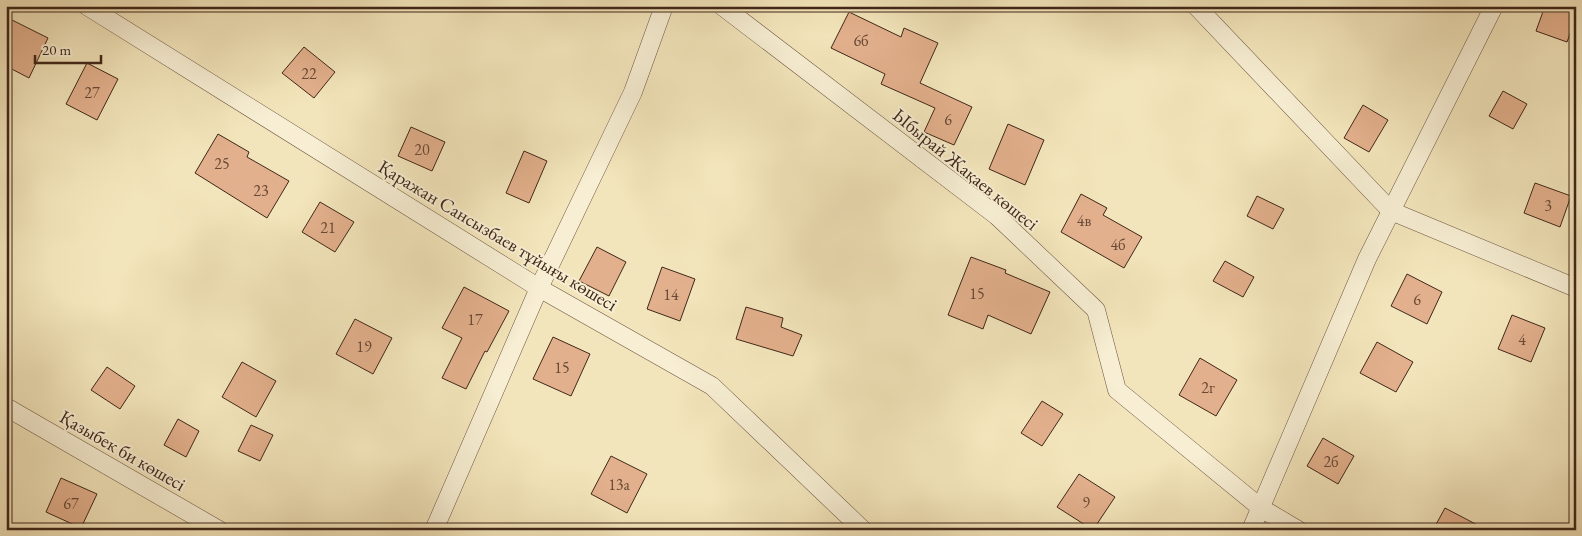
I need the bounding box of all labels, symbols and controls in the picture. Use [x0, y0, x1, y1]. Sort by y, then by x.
house number: 6б [853, 30, 869, 51]
scale bar [35, 32, 101, 64]
text: 20 m [42, 40, 71, 59]
house number: 22 [301, 63, 317, 84]
house number: 27 [84, 82, 100, 103]
street label: Ыбырай Жақаев көшесі [888, 103, 1044, 236]
house number: 6 [944, 109, 952, 130]
house number: 20 [414, 139, 430, 160]
house number: 25 [214, 153, 230, 174]
street label: Қаражан Сансызбаев тұйығы көшесі [374, 154, 622, 317]
house number: 23 [253, 180, 269, 201]
house number: 3 [1544, 195, 1552, 216]
house number: 4в [1077, 210, 1091, 231]
house number: 21 [320, 217, 336, 238]
house number: 4б [1110, 234, 1126, 255]
house number: 15 [969, 283, 985, 304]
house number: 14 [663, 284, 679, 305]
house number: 6 [1413, 289, 1421, 310]
house number: 17 [467, 309, 483, 330]
house number: 4 [1518, 329, 1526, 350]
house number: 19 [356, 336, 372, 357]
house number: 15 [554, 357, 570, 378]
house number: 2г [1201, 377, 1215, 398]
street label: Қазыбек би көшесі [55, 404, 191, 497]
house number: 2б [1323, 451, 1339, 472]
house number: 13а [608, 474, 630, 495]
house number: 9 [1082, 492, 1090, 513]
house number: 67 [63, 493, 79, 514]

